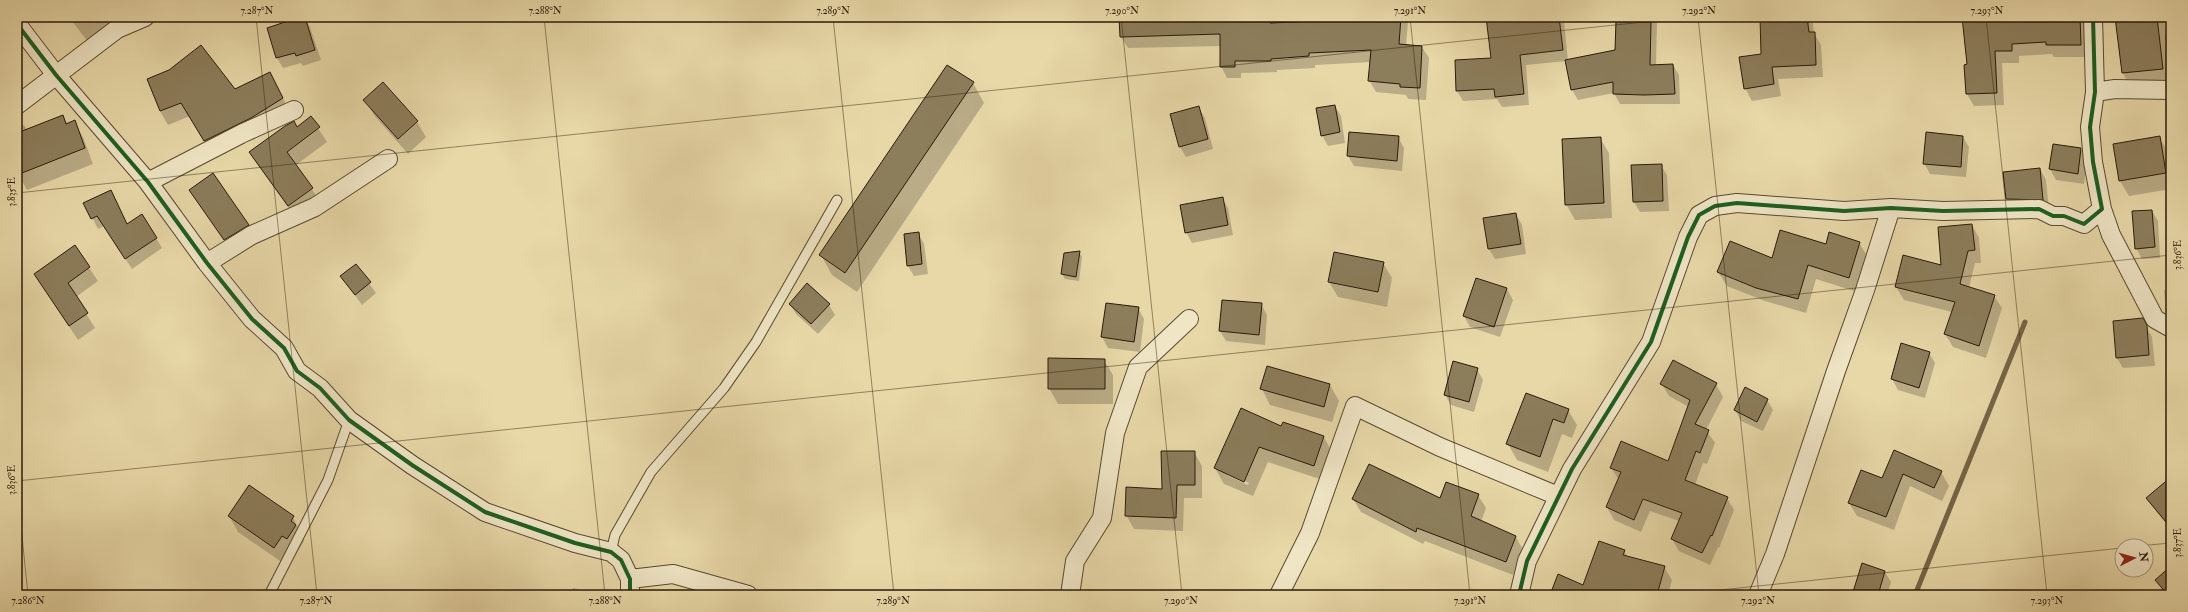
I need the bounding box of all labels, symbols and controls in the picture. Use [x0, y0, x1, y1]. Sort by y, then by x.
text: 7.287°N [240, 5, 274, 17]
text: 7.288°N [528, 5, 562, 17]
text: 7.289°N [816, 5, 850, 17]
text: 7.290°N [1105, 5, 1139, 17]
text: 7.291°N [1394, 5, 1426, 17]
text: 7.292°N [1682, 5, 1716, 17]
text: 7.293°N [1971, 5, 2003, 17]
text: 3.835°E [6, 177, 18, 207]
text: 3.836°E [2172, 240, 2184, 270]
text: 3.836°E [6, 465, 18, 495]
text: 3.837°E [2172, 528, 2184, 558]
north arrow [2114, 538, 2154, 578]
text: N [2136, 550, 2151, 564]
text: 7.286°N [11, 595, 45, 607]
text: 7.287°N [299, 595, 333, 607]
text: 7.288°N [588, 595, 622, 607]
text: 7.289°N [876, 595, 910, 607]
text: 7.290°N [1164, 595, 1198, 607]
text: 7.291°N [1454, 595, 1486, 607]
text: 7.292°N [1741, 595, 1775, 607]
text: 7.293°N [2031, 595, 2063, 607]

